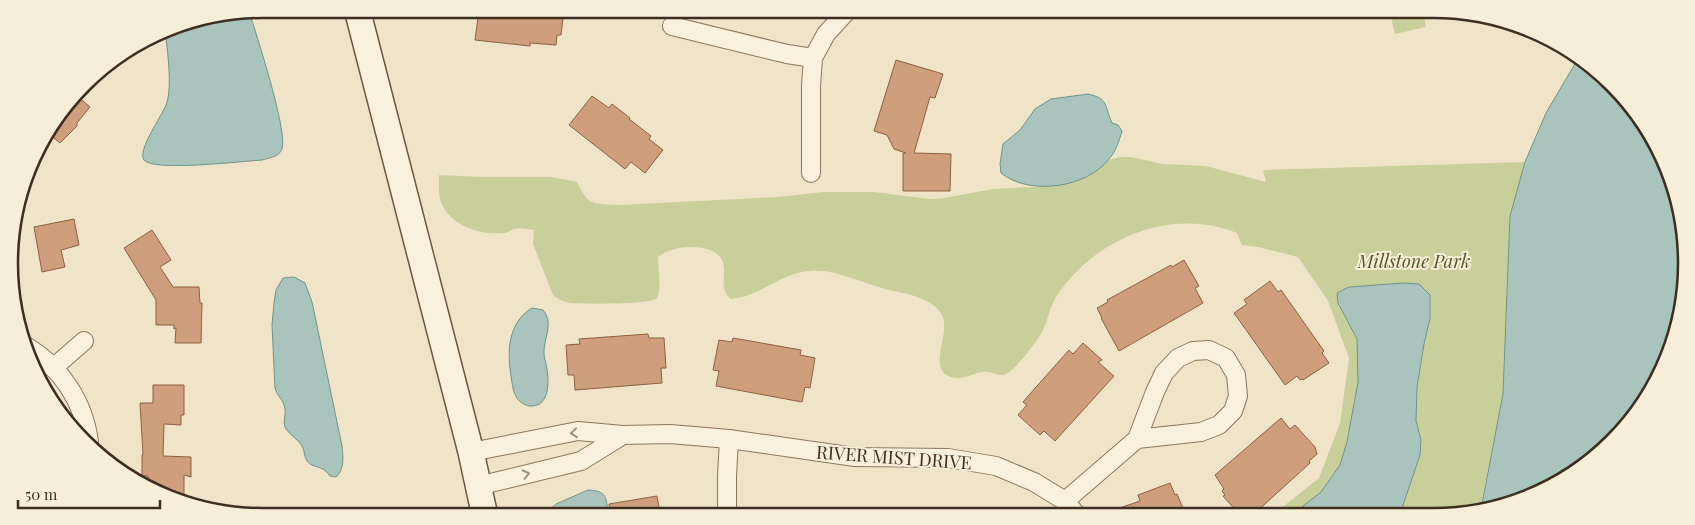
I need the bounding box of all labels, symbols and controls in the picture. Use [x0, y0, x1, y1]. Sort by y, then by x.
park label: Millstone Park [1357, 249, 1470, 273]
one-way arrow [570, 427, 578, 438]
street label: RIVER MIST DRIVE [816, 440, 973, 474]
one-way arrow [521, 469, 530, 480]
scale bar [18, 478, 160, 510]
text: 50 m [25, 484, 58, 504]

